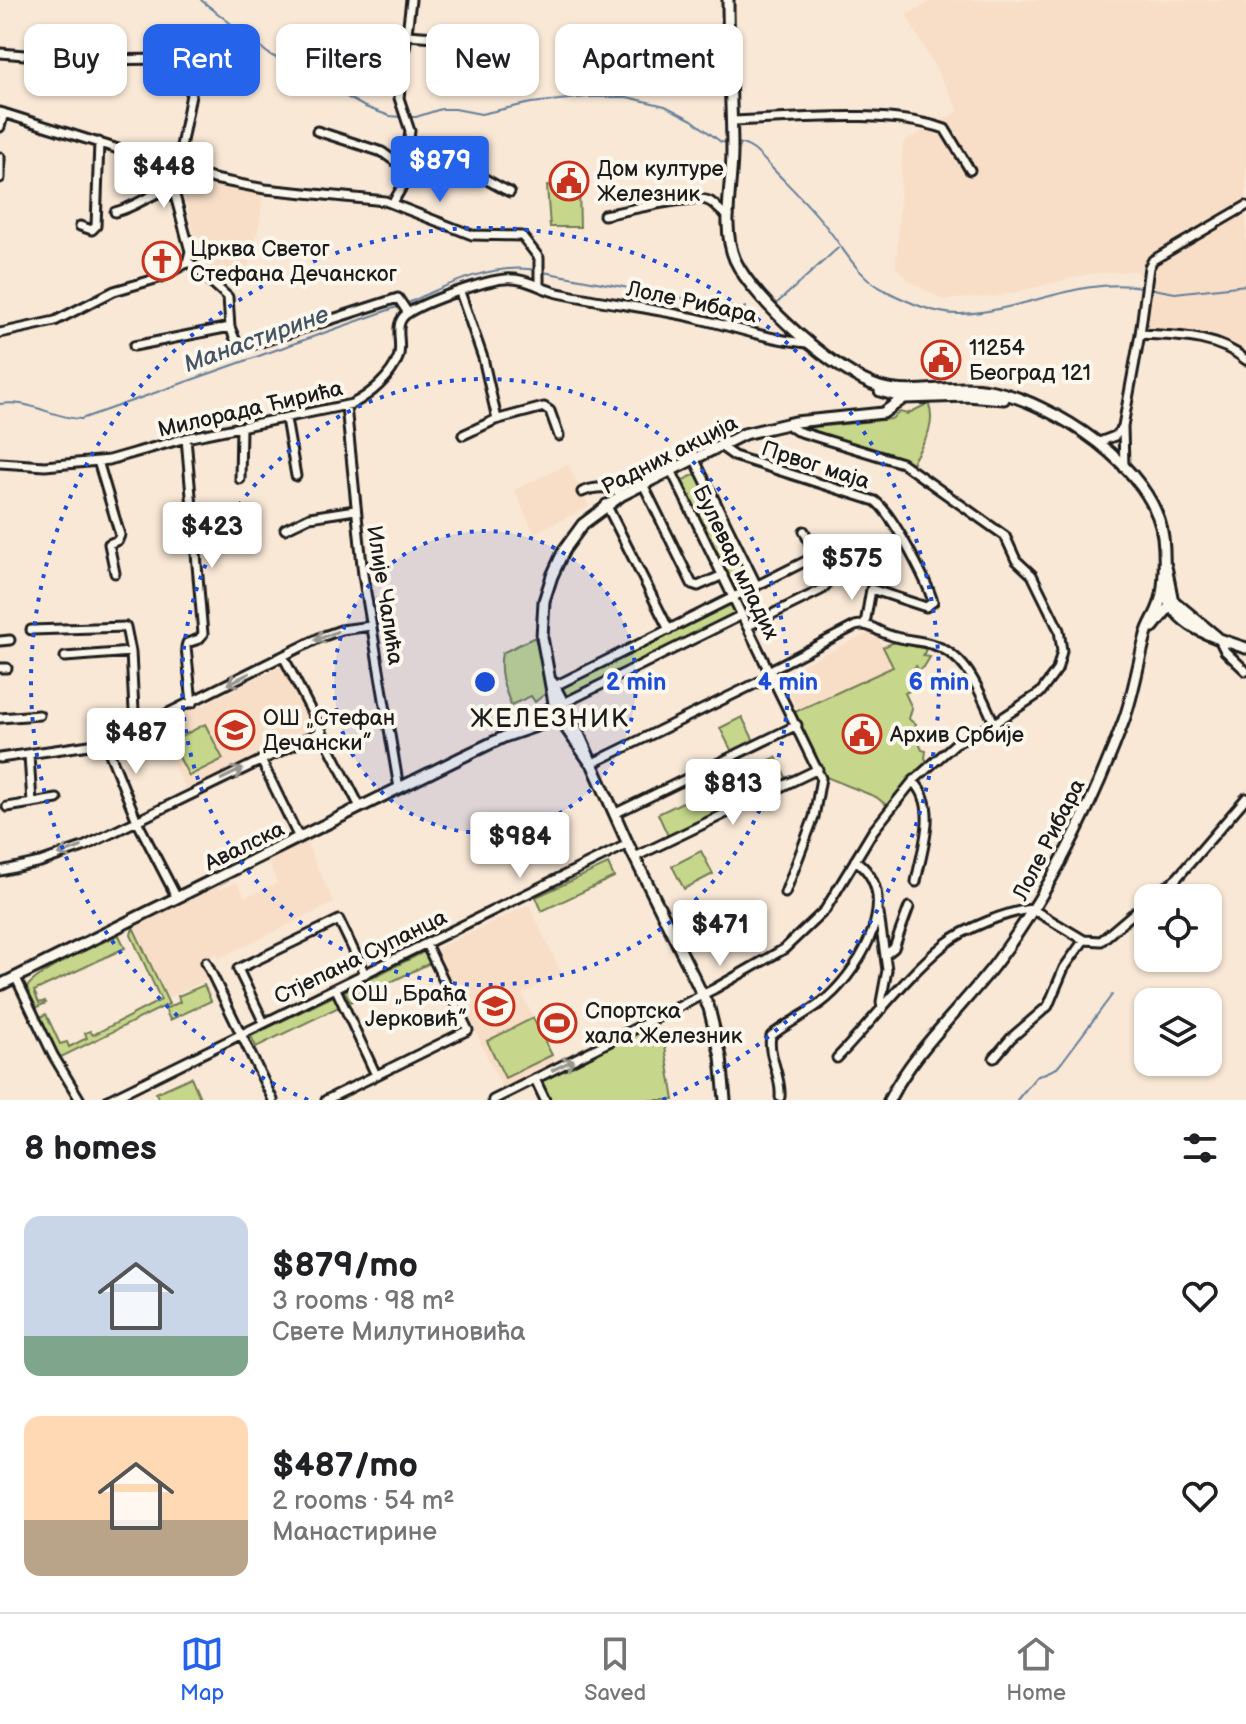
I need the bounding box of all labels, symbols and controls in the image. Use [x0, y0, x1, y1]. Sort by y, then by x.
chip: Buy [24, 24, 127, 96]
chip: Rent [143, 24, 260, 96]
chip: Filters [276, 24, 410, 96]
chip: New [426, 24, 539, 96]
chip: Apartment [555, 24, 743, 96]
pin: $879 [393, 136, 487, 204]
pin: $448 [117, 142, 211, 210]
text: $879 [409, 146, 471, 177]
text: $448 [132, 152, 196, 183]
place label: Дом културе Железник [597, 156, 724, 208]
public building icon: Дом културе Железник [548, 160, 590, 202]
place label: Црква Светог Стефана Дечанског [190, 236, 397, 288]
church icon: Црква Светог Стефана Дечанског [141, 240, 183, 282]
street label: Лоле Рибара [623, 275, 759, 329]
water label: Манастирине [180, 300, 333, 379]
place label: 11254 Београд 121 [969, 335, 1091, 387]
public building icon: 11254 Београд 121 [920, 339, 962, 381]
street label: Милорада Ћирића [155, 375, 346, 444]
street label: Радних акција [597, 410, 742, 501]
street label: Првог маја [758, 435, 873, 496]
street label: Булевар младих [687, 481, 785, 644]
pin: $423 [165, 502, 259, 570]
text: $423 [181, 512, 243, 543]
street label: Илије Чалића [360, 524, 409, 667]
pin: $575 [805, 534, 899, 602]
text: $575 [821, 544, 883, 575]
one-way arrow [314, 630, 339, 644]
centre of rings [471, 668, 499, 696]
text: 2 min [606, 668, 666, 697]
text: 4 min [758, 668, 818, 697]
text: 6 min [909, 668, 969, 697]
one-way arrow [226, 672, 250, 688]
district label: ЖЕЛЕЗНИК [470, 704, 630, 735]
place label: ОШ „Стефан Дечански” [263, 705, 395, 757]
pin: $487 [89, 708, 183, 776]
school or university icon: ОШ „Стефан Дечански” [214, 709, 256, 751]
public building icon: Архив Србије [841, 713, 883, 755]
text: $487 [105, 718, 167, 749]
place label: Архив Србије [889, 722, 1024, 749]
pin: $813 [686, 759, 780, 827]
one-way arrow [219, 766, 243, 781]
text: $813 [704, 769, 762, 800]
street label: Лоле Рибара [1007, 774, 1091, 906]
pin: $984 [473, 812, 567, 880]
street label: Авалска [199, 815, 289, 878]
text: $984 [488, 822, 552, 853]
one-way arrow [58, 845, 83, 860]
map controls [1134, 884, 1222, 1076]
button: locate [1134, 884, 1222, 972]
pin: $471 [673, 900, 767, 968]
street label: Стјепана Супанца [270, 904, 451, 1011]
text: $471 [691, 910, 749, 941]
place label: ОШ „Браћа Јерковић” [352, 981, 467, 1033]
school or university icon: ОШ „Браћа Јерковић” [474, 985, 516, 1027]
button: layers [1134, 988, 1222, 1076]
place label: Спортска хала Железник [585, 998, 743, 1050]
sports icon: Спортска хала Железник [536, 1002, 578, 1044]
one-way arrow [550, 1057, 574, 1073]
icon: filters [1178, 1126, 1222, 1170]
text: 8 homes [24, 1128, 157, 1169]
text: $879/mo [272, 1245, 418, 1286]
icon: home [88, 1248, 184, 1344]
icon: heart [1178, 1274, 1222, 1318]
text: 3 rooms · 98 m² [272, 1286, 455, 1317]
text: Свете Милутиновића [272, 1317, 526, 1348]
text: $487/mo [272, 1445, 418, 1486]
icon: home [88, 1448, 184, 1544]
icon: heart [1178, 1474, 1222, 1518]
text: 2 rooms · 54 m² [272, 1486, 455, 1517]
text: Манастирине [272, 1517, 437, 1548]
tab: Map [180, 1632, 224, 1707]
tab: Saved [584, 1632, 646, 1707]
tab: Home [1006, 1632, 1066, 1707]

